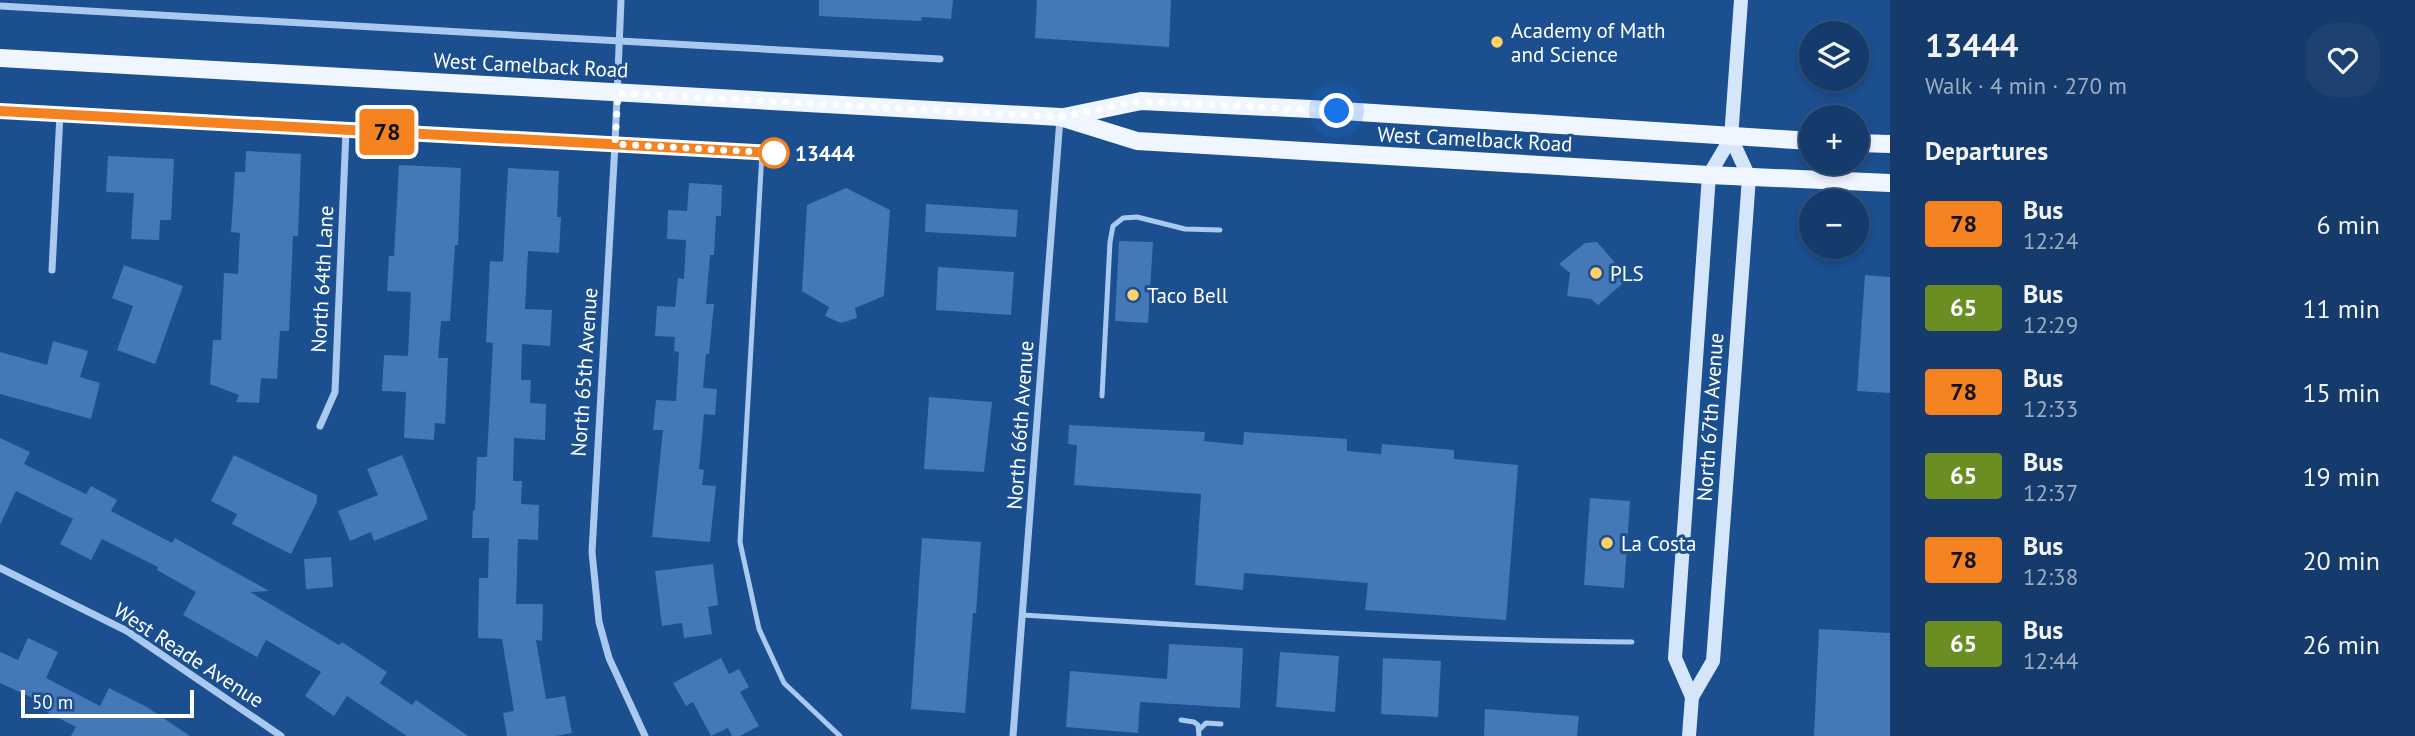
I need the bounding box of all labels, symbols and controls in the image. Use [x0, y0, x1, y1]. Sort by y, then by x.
place label: Academy of Math and Science [1511, 17, 1666, 68]
map controls [1799, 21, 1869, 259]
button: layers [1799, 21, 1869, 91]
text: 13444 [1925, 23, 2019, 66]
button: heart [2306, 23, 2380, 97]
marker: Academy of Math and Science [1489, 34, 1505, 50]
street label: West Camelback Road [433, 46, 629, 84]
text: Walk · 4 min · 270 m [1925, 71, 2127, 100]
your location [1319, 93, 1354, 128]
button: + [1799, 105, 1869, 175]
line badge: 78 [356, 109, 418, 155]
text: 78 [373, 116, 401, 147]
street label: West Camelback Road [1377, 120, 1573, 158]
text: Departures [1925, 134, 2048, 167]
marker: 13444 [759, 138, 789, 168]
place label: 13444 [795, 140, 855, 167]
button: − [1799, 189, 1869, 259]
text: Bus [2023, 193, 2063, 226]
street label: North 64th Lane [305, 205, 339, 353]
text: 78 [1950, 208, 1977, 239]
text: 6 min [2317, 208, 2380, 241]
text: 12:24 [2023, 226, 2078, 255]
place label: PLS [1610, 260, 1644, 287]
marker: PLS [1588, 265, 1604, 281]
text: Bus [2023, 277, 2063, 310]
place label: Taco Bell [1147, 282, 1228, 309]
street label: North 65th Avenue [565, 287, 603, 457]
marker: Taco Bell [1125, 287, 1141, 303]
text: 65 [1950, 292, 1977, 323]
text: 11 min [2302, 292, 2380, 325]
text: 12:29 [2023, 310, 2078, 339]
street label: North 67th Avenue [1691, 332, 1729, 502]
street label: North 66th Avenue [1001, 340, 1039, 510]
text: Bus [2023, 361, 2063, 394]
text: 78 [1950, 376, 1977, 407]
text: 15 min [2302, 376, 2380, 409]
text: 12:33 [2023, 394, 2078, 423]
text: Bus [2023, 445, 2063, 478]
text: 65 [1950, 460, 1977, 491]
text: 19 min [2302, 460, 2380, 493]
text: 12:37 [2023, 478, 2078, 507]
text: Bus [2023, 529, 2063, 562]
place label: La Costa [1621, 530, 1696, 557]
marker: La Costa [1599, 535, 1615, 551]
text: 78 [1950, 544, 1977, 575]
text: 20 min [2302, 544, 2380, 577]
text: 12:38 [2023, 562, 2078, 591]
street label: West Reade Avenue [109, 596, 269, 714]
text: Bus [2023, 613, 2063, 646]
text: 65 [1950, 628, 1977, 659]
text: 26 min [2302, 628, 2380, 661]
text: 12:44 [2023, 646, 2078, 675]
scale bar [21, 687, 194, 719]
text: 50 m [32, 690, 73, 714]

